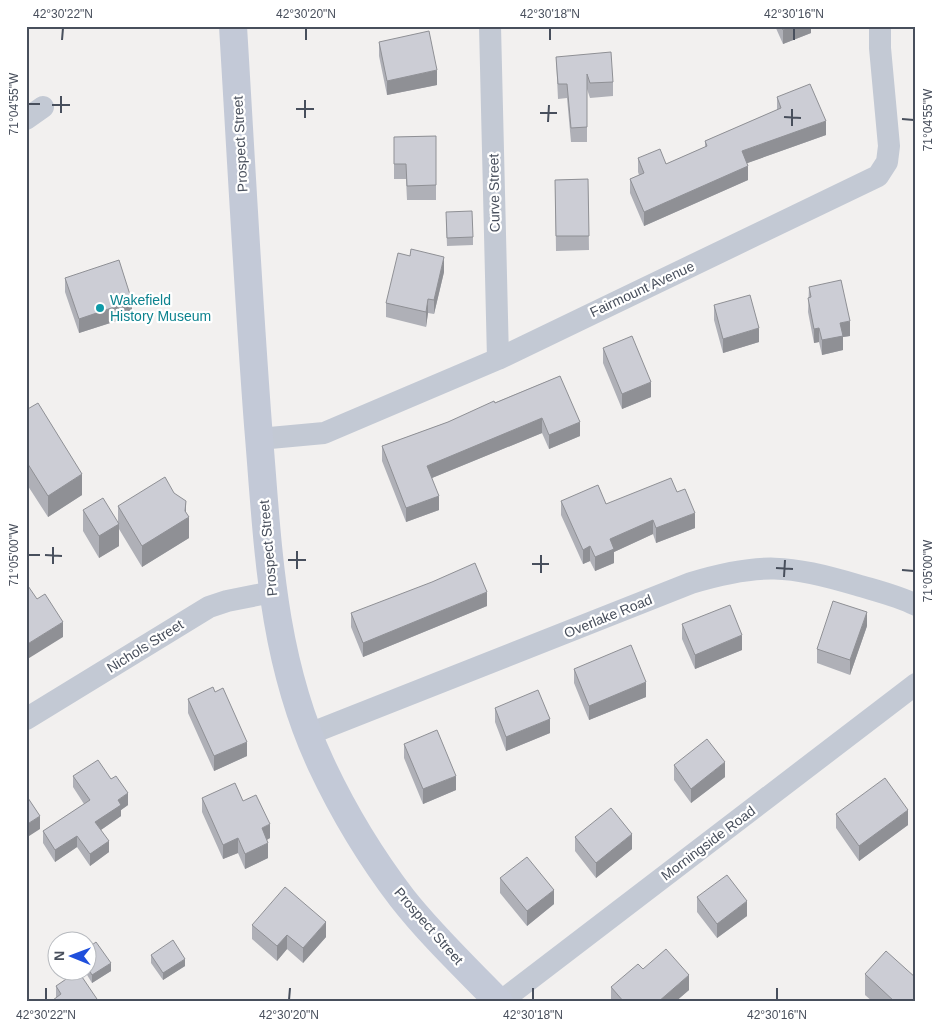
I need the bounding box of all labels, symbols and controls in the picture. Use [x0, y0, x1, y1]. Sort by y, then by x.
text: 42°30'22"N [33, 7, 93, 21]
text: 42°30'20"N [276, 7, 336, 21]
text: 42°30'18"N [520, 7, 580, 21]
text: 42°30'16"N [764, 7, 824, 21]
text: 71°04'55"W [7, 72, 21, 135]
text: 71°04'55"W [921, 88, 935, 151]
street label: Prospect Street [229, 95, 251, 193]
street label: Curve Street [485, 153, 503, 232]
street label: Fairmount Avenue [587, 258, 697, 320]
place label: Wakefield History Museum [110, 292, 211, 324]
marker: Wakefield History Museum [94, 302, 106, 314]
street label: Prospect Street [256, 499, 280, 597]
text: 71°05'00"W [7, 523, 21, 586]
text: 71°05'00"W [921, 539, 935, 602]
street label: Overlake Road [562, 591, 654, 641]
street label: Nichols Street [104, 616, 186, 676]
street label: Morningside Road [658, 802, 758, 884]
street label: Prospect Street [391, 884, 467, 968]
north arrow [48, 930, 98, 980]
text: N [51, 951, 67, 961]
text: 42°30'22"N [16, 1008, 76, 1022]
text: 42°30'20"N [259, 1008, 319, 1022]
text: 42°30'18"N [503, 1008, 563, 1022]
text: 42°30'16"N [747, 1008, 807, 1022]

